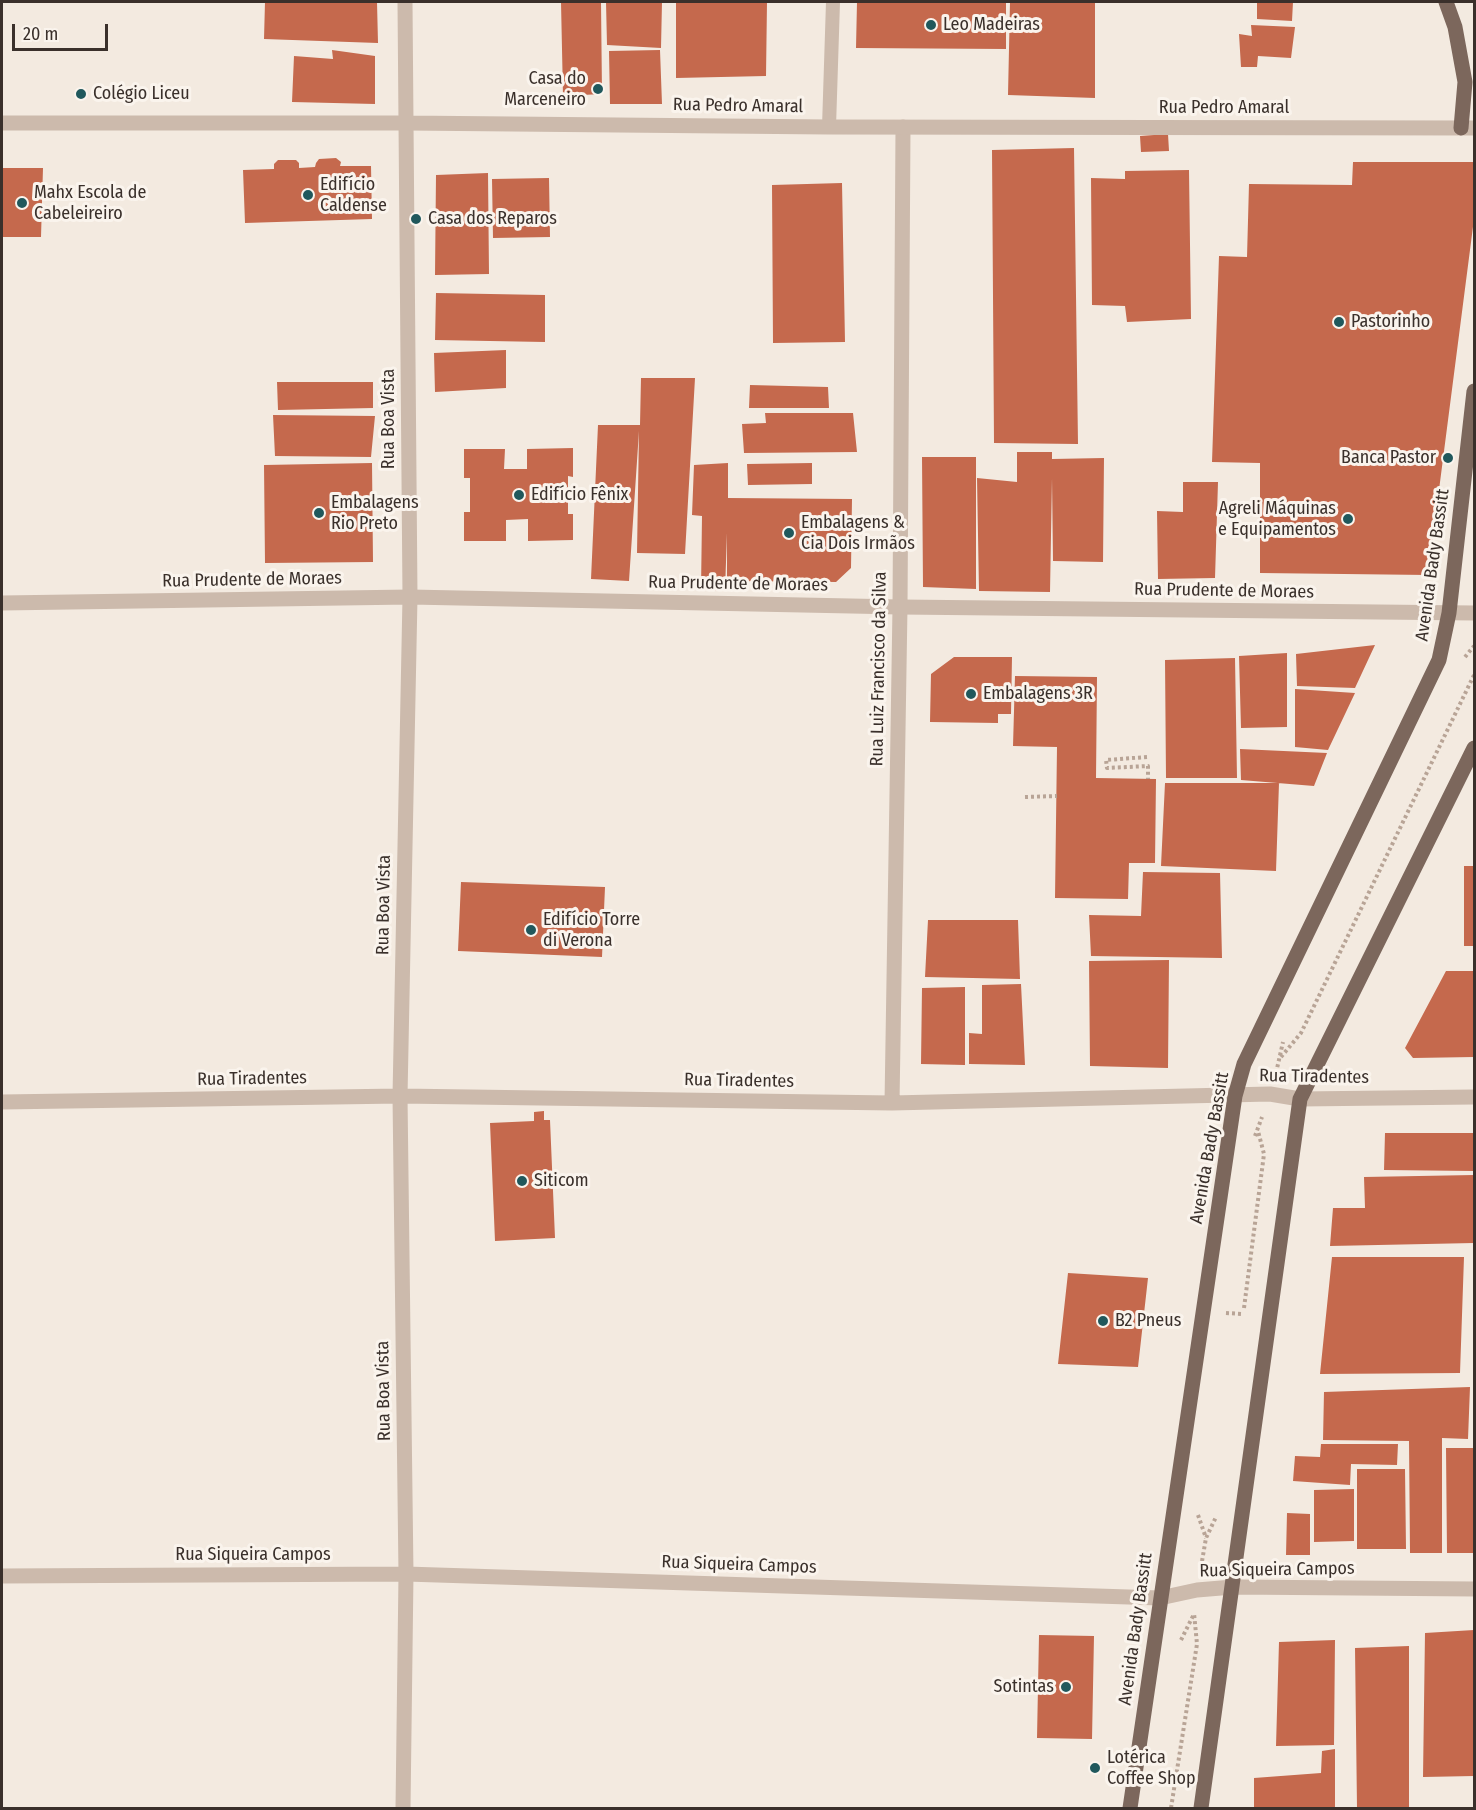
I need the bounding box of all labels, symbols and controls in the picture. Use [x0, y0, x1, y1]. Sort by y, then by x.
scale bar [15, 12, 111, 50]
place label: Leo Madeiras [943, 14, 1040, 36]
marker: Leo Madeiras [924, 18, 938, 32]
text: 20 m [23, 23, 58, 45]
place label: Casa do Marceneiro [504, 68, 586, 110]
marker: Casa do Marceneiro [591, 82, 605, 96]
place label: Colégio Liceu [93, 83, 190, 105]
marker: Colégio Liceu [74, 87, 88, 101]
street label: Rua Pedro Amaral [673, 94, 803, 118]
street label: Rua Pedro Amaral [1159, 97, 1289, 119]
place label: Edifício Caldense [320, 174, 387, 216]
place label: Mahx Escola de Cabeleireiro [34, 182, 146, 224]
marker: Edifício Caldense [301, 188, 315, 202]
marker: Mahx Escola de Cabeleireiro [15, 196, 29, 210]
place label: Casa dos Reparos [428, 208, 557, 230]
marker: Casa dos Reparos [409, 212, 423, 226]
place label: Pastorinho [1351, 311, 1430, 333]
marker: Pastorinho [1332, 315, 1346, 329]
street label: Rua Boa Vista [378, 369, 400, 469]
place label: Banca Pastor [1341, 447, 1436, 469]
marker: Banca Pastor [1441, 451, 1455, 465]
place label: Edifício Fênix [531, 484, 628, 506]
street label: Avenida Bady Bassitt [1412, 487, 1454, 643]
marker: Edifício Fênix [512, 488, 526, 502]
place label: Embalagens Rio Preto [331, 492, 419, 534]
place label: Agreli Máquinas e Equipamentos [1218, 498, 1336, 540]
marker: Embalagens Rio Preto [312, 506, 326, 520]
place label: Embalagens & Cia Dois Irmãos [801, 512, 915, 554]
marker: Agreli Máquinas e Equipamentos [1341, 512, 1355, 526]
marker: Embalagens & Cia Dois Irmãos [782, 526, 796, 540]
street label: Rua Prudente de Moraes [162, 568, 342, 592]
street label: Rua Luiz Francisco da Silva [867, 571, 891, 767]
street label: Rua Prudente de Moraes [648, 572, 828, 596]
street label: Rua Prudente de Moraes [1134, 579, 1314, 603]
place label: Embalagens 3R [983, 683, 1093, 705]
marker: Embalagens 3R [964, 687, 978, 701]
street label: Rua Boa Vista [372, 855, 396, 955]
place label: Edifício Torre di Verona [543, 909, 640, 952]
marker: Edifício Torre di Verona [524, 923, 538, 937]
street label: Rua Tiradentes [1259, 1065, 1369, 1089]
street label: Rua Tiradentes [197, 1067, 307, 1091]
street label: Rua Tiradentes [684, 1069, 794, 1093]
street label: Avenida Bady Bassitt [1186, 1070, 1234, 1226]
place label: Siticom [534, 1170, 589, 1192]
marker: Siticom [515, 1174, 529, 1188]
place label: B2 Pneus [1115, 1310, 1181, 1332]
marker: B2 Pneus [1096, 1314, 1110, 1328]
street label: Rua Boa Vista [372, 1341, 396, 1441]
street label: Rua Siqueira Campos [175, 1544, 331, 1566]
street label: Rua Siqueira Campos [661, 1551, 817, 1579]
street label: Avenida Bady Bassitt [1115, 1551, 1157, 1707]
street label: Rua Siqueira Campos [1199, 1558, 1355, 1582]
place label: Sotintas [994, 1676, 1054, 1698]
marker: Sotintas [1059, 1680, 1073, 1694]
place label: Lotérica Coffee Shop [1107, 1747, 1196, 1790]
marker: Lotérica Coffee Shop [1088, 1761, 1102, 1775]

